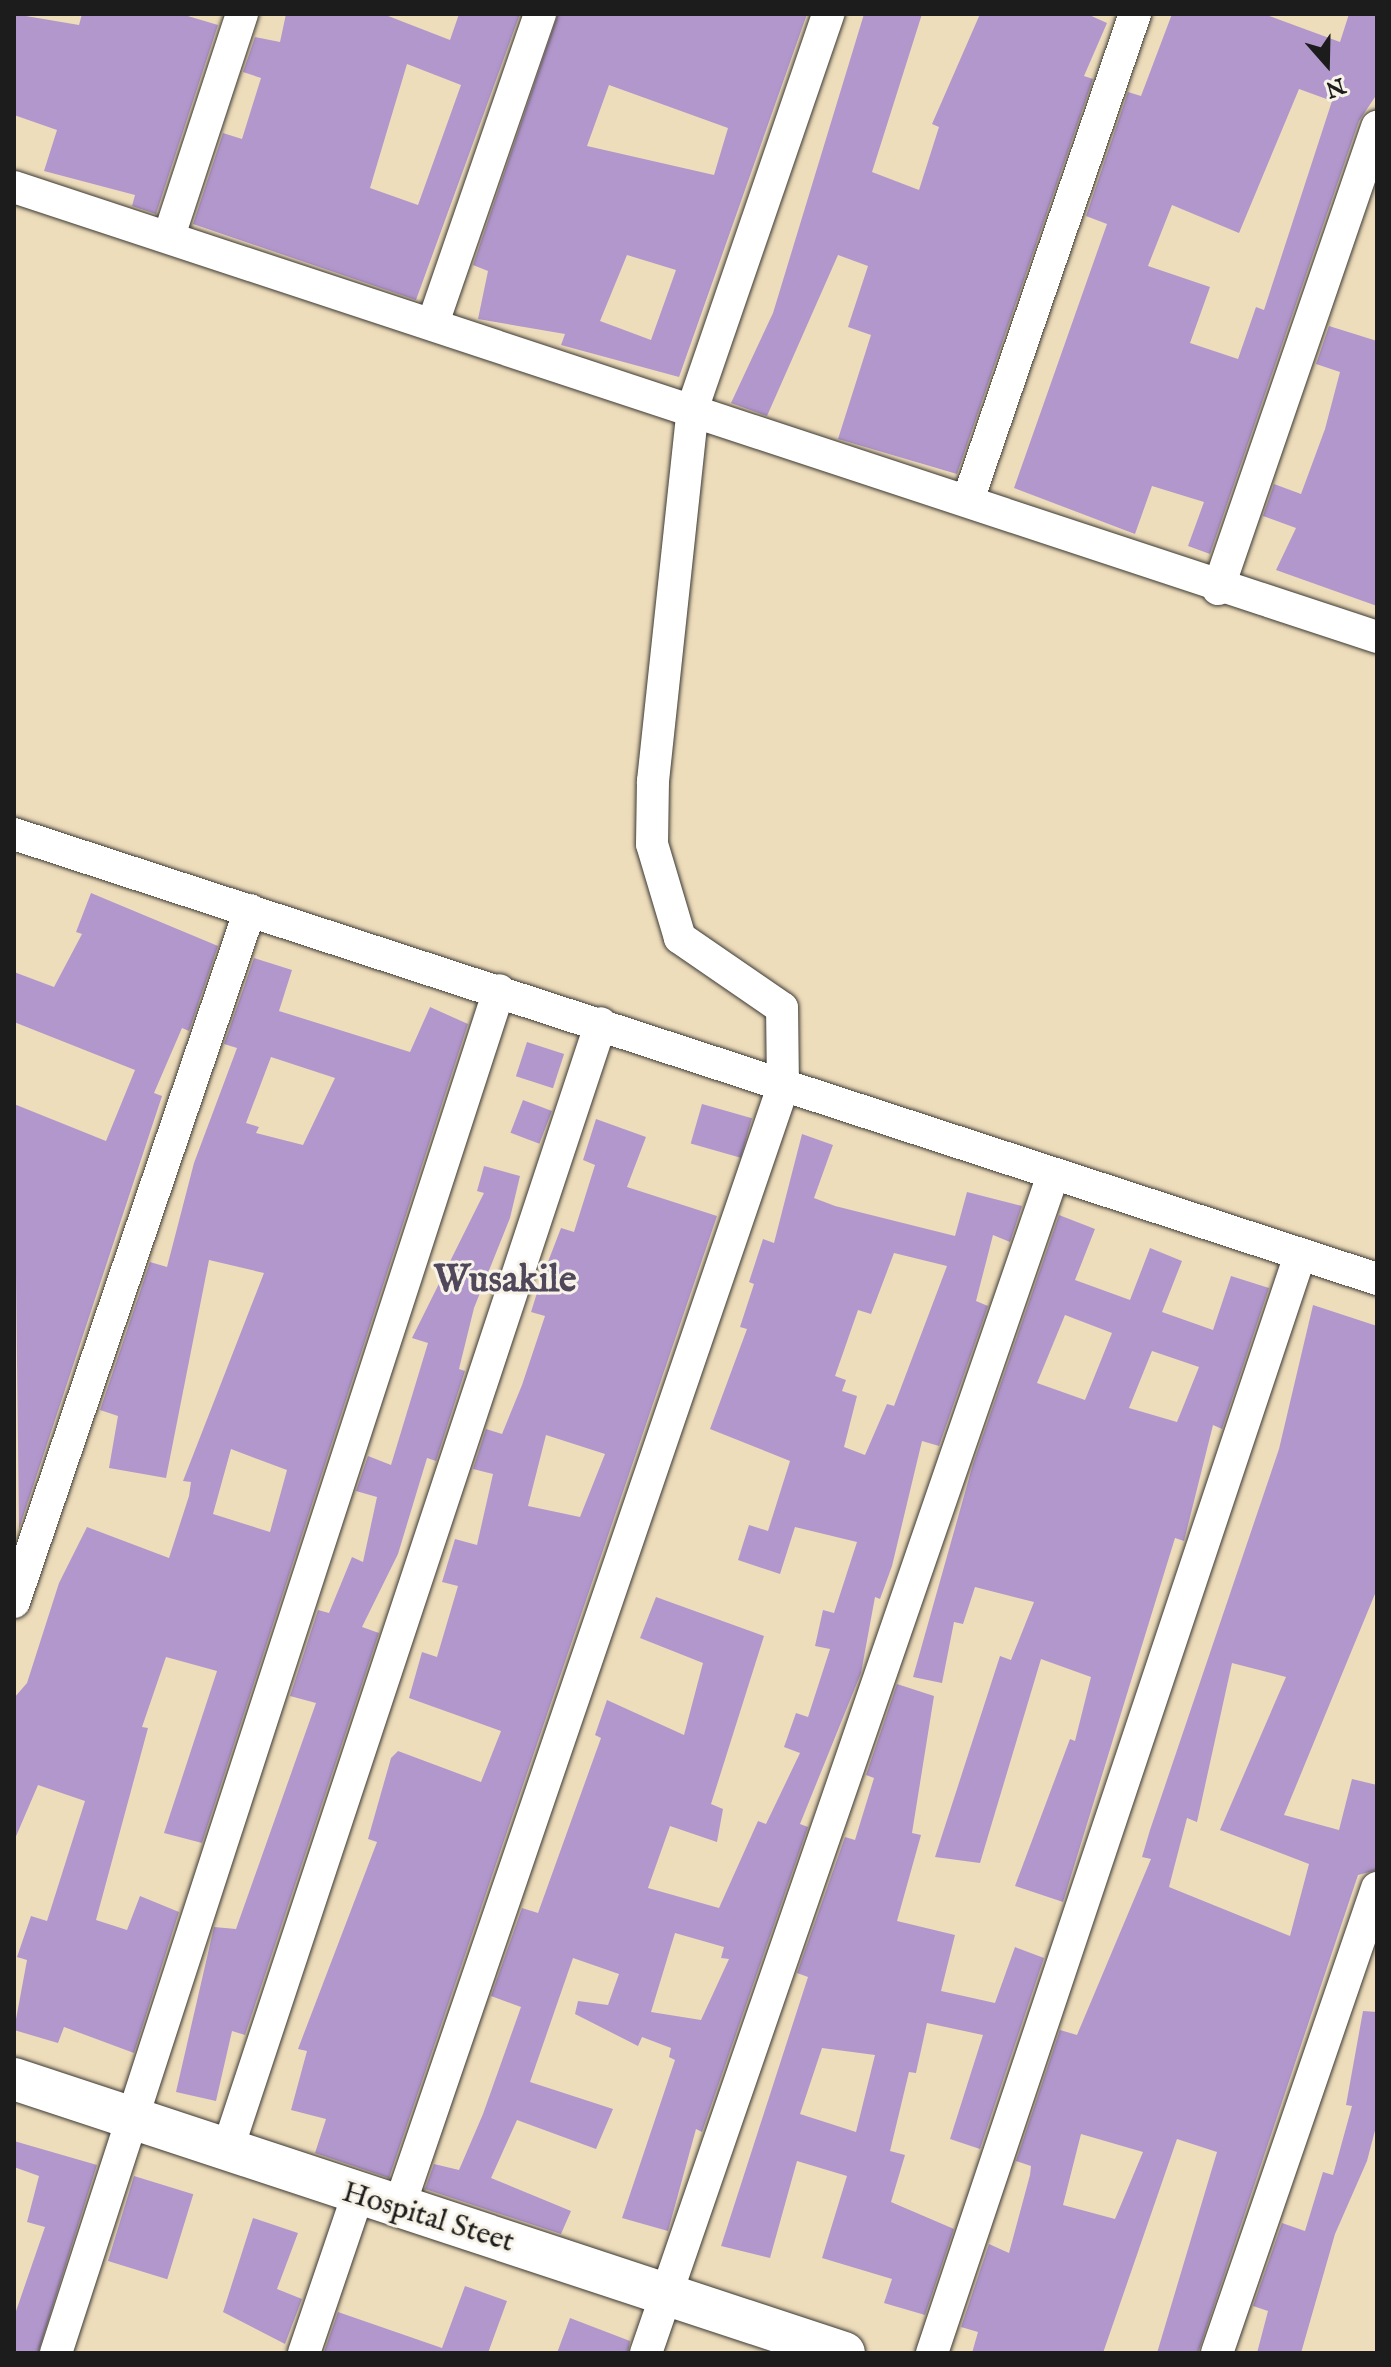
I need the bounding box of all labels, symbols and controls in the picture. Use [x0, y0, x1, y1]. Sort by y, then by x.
north arrow [1287, 24, 1367, 104]
text: N [1321, 70, 1349, 103]
district label: Wusakile [434, 1259, 576, 1305]
street label: Hospital Steet [338, 2175, 518, 2261]

